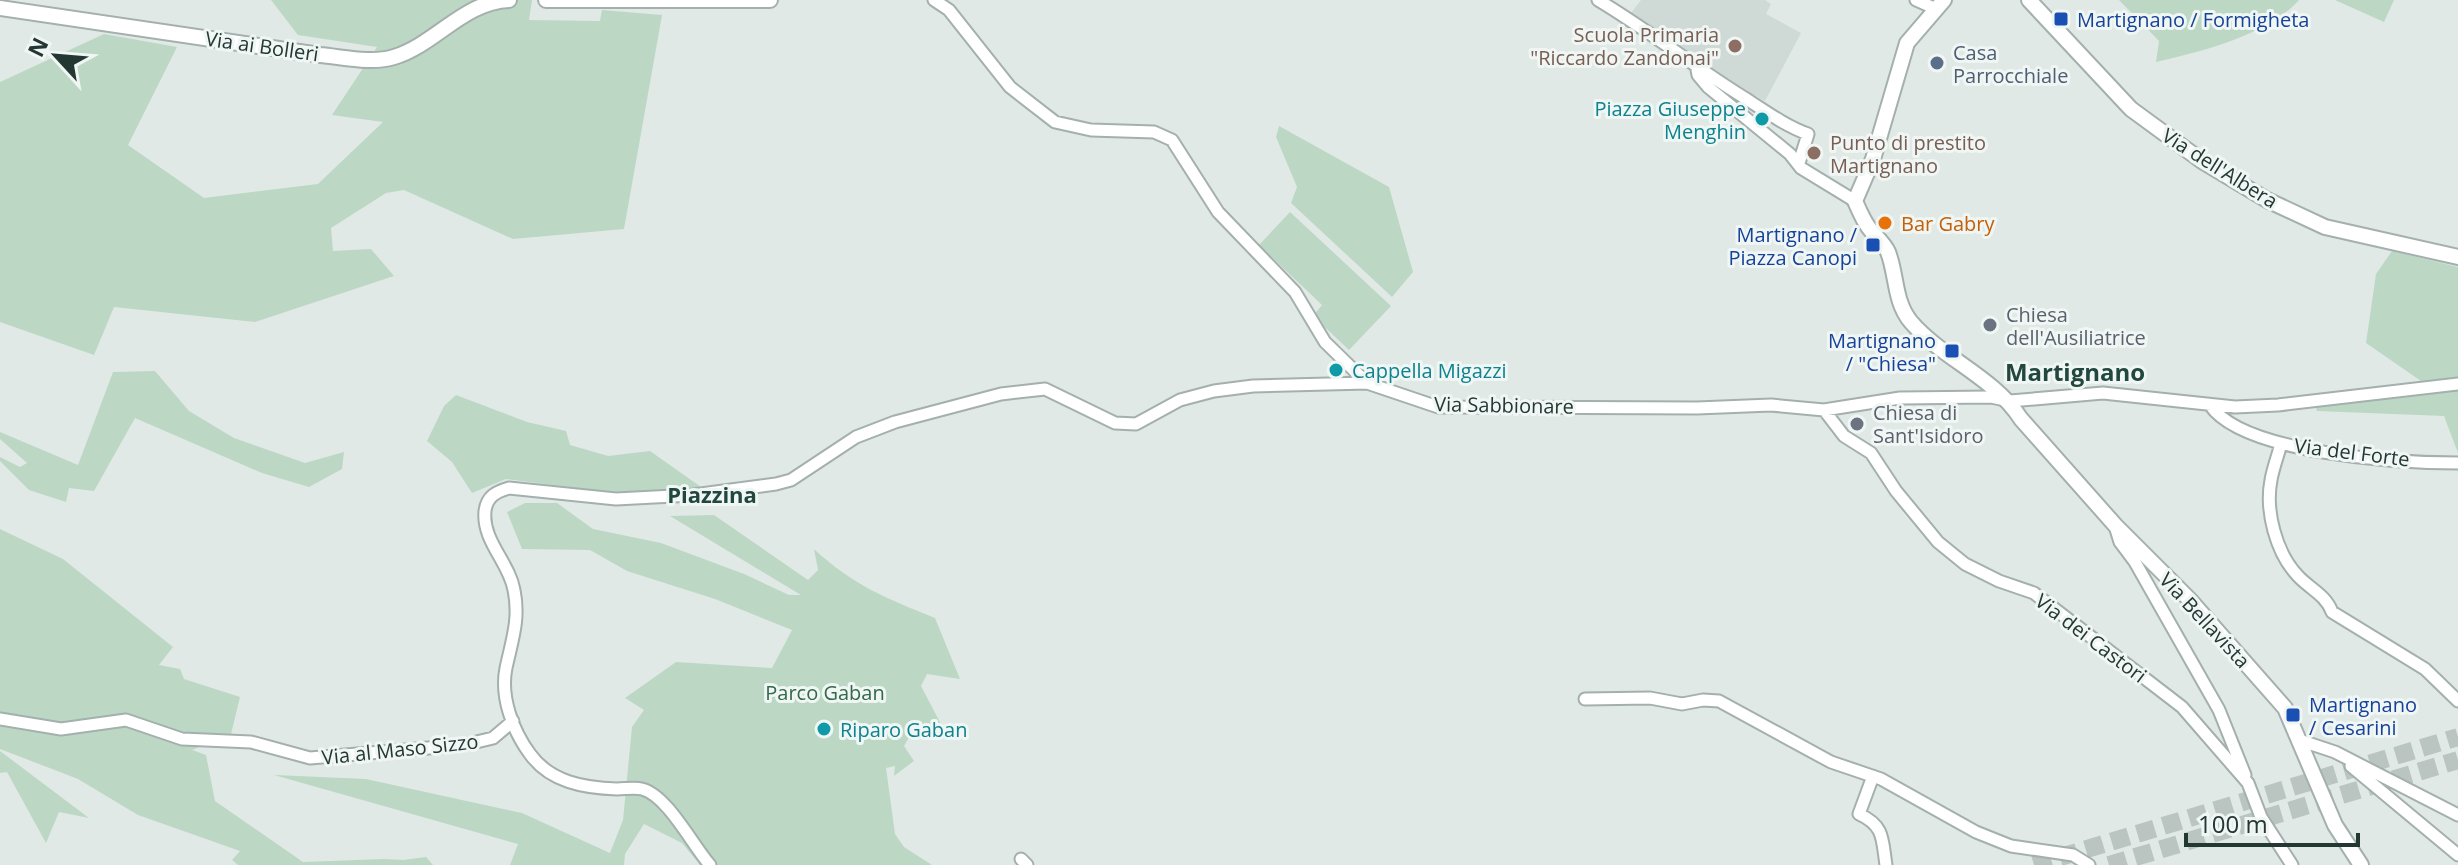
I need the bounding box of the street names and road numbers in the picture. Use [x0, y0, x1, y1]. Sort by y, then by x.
street label: Via ai Bolleri [204, 25, 320, 67]
street label: Via dell'Albera [2157, 122, 2283, 214]
street label: Via Sabbionare [1434, 390, 1574, 420]
street label: Via del Forte [2293, 432, 2411, 472]
street label: Via Bellavista [2154, 566, 2256, 674]
street label: Via dei Castori [2030, 587, 2152, 689]
street label: Via al Maso Sizzo [320, 727, 480, 771]

